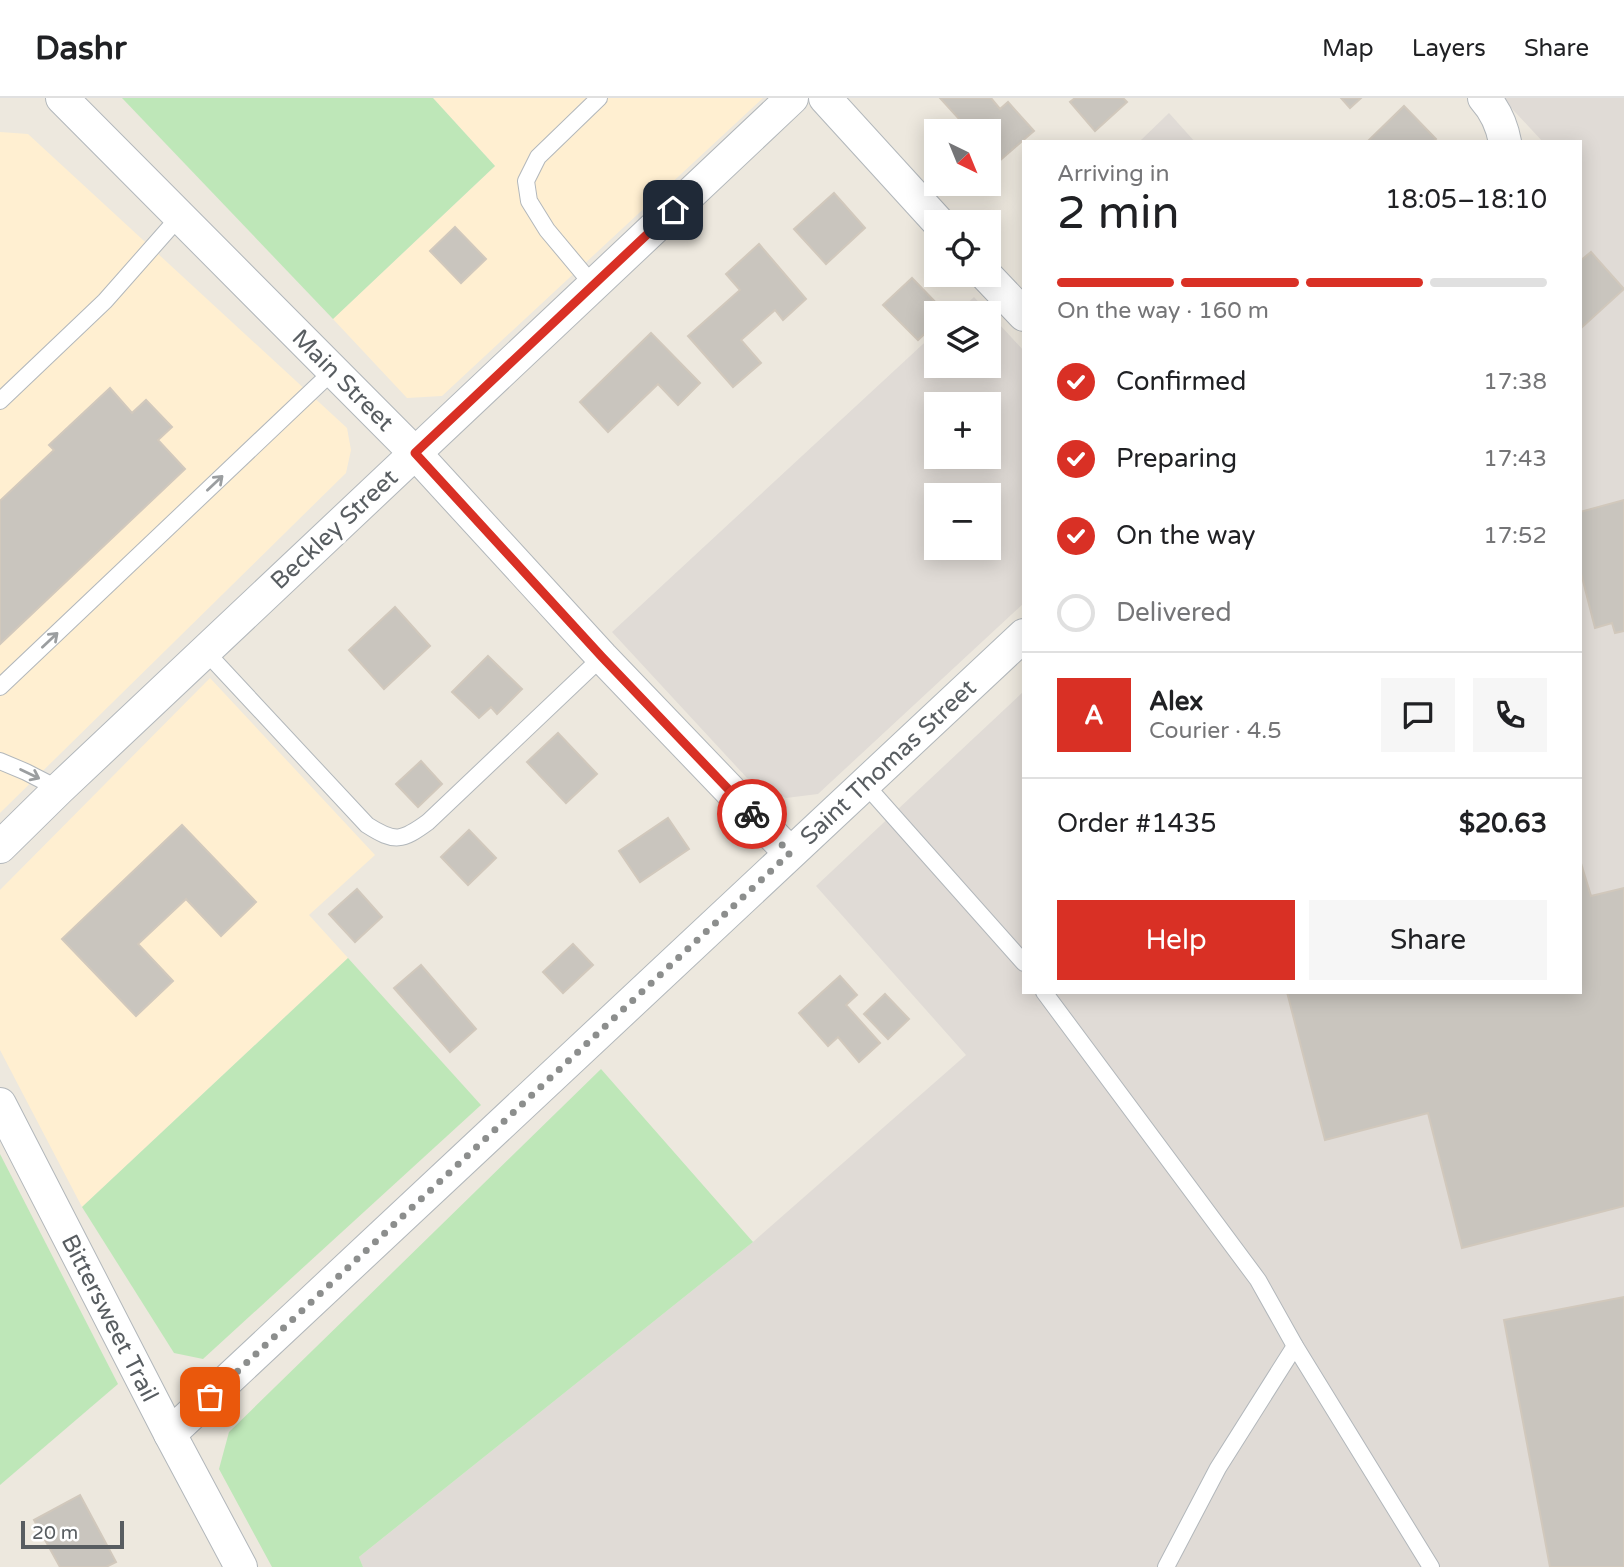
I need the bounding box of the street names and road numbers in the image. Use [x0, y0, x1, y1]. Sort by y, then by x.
street label: Main Street [286, 323, 400, 437]
street label: Beckley Street [265, 463, 404, 596]
street label: Saint Thomas Street [795, 673, 982, 851]
street label: Bittersweet Trail [55, 1230, 164, 1407]

